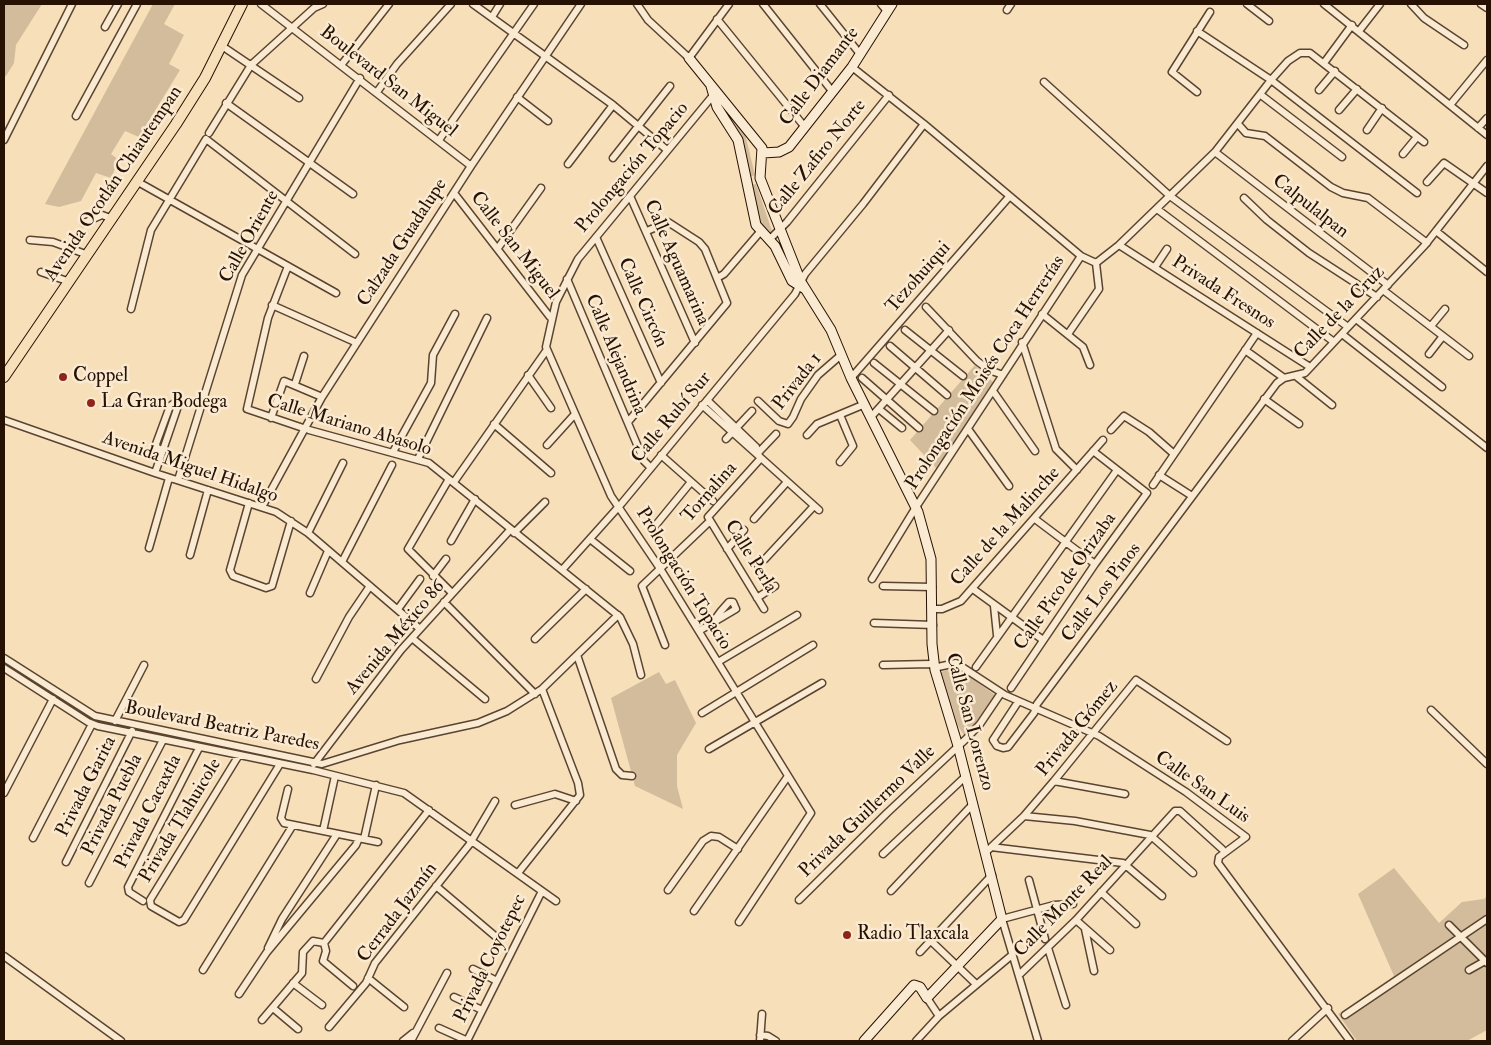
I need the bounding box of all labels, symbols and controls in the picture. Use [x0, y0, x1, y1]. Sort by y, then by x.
street label: Boulevard San Miguel [315, 21, 461, 143]
street label: Calle Diamante [775, 23, 865, 131]
street label: Avenida Ocotlán Chiautempan [40, 82, 188, 286]
street label: Calle Zafiro Norte [764, 95, 872, 221]
street label: Prolongación Topacio [572, 98, 694, 238]
street label: Calpulalpan [1267, 170, 1353, 244]
street label: Calzada Guadalupe [353, 175, 453, 311]
street label: Calle Oriente [215, 187, 285, 287]
street label: Calle San Miguel [465, 187, 563, 305]
street label: Calle Aguamarina [638, 197, 714, 329]
street label: Tezohuiqui [882, 238, 956, 318]
street label: Privada Fresnos [1167, 251, 1279, 335]
street label: Prolongación Moisés Coca Herrerías [902, 252, 1070, 494]
street label: Calle Circón [612, 255, 672, 351]
street label: Calle de la Cruz [1290, 262, 1390, 364]
street label: Calle Alejandrina [579, 291, 651, 419]
street label: Privada 1 [768, 349, 828, 415]
place label: Coppel [73, 366, 128, 388]
street label: Calle Rubí Sur [627, 368, 717, 468]
marker: Coppel [57, 371, 69, 383]
street label: Calle Mariano Abasolo [264, 390, 434, 462]
place label: La Gran Bodega [101, 392, 227, 414]
marker: La Gran Bodega [85, 397, 97, 409]
street label: Avenida Miguel Hidalgo [99, 427, 281, 509]
street label: Tornalina [677, 458, 743, 528]
street label: Calle de la Malinche [946, 463, 1066, 591]
street label: Prolongación Topacio [630, 504, 736, 654]
street label: Calle Pico de Orizaba [1010, 509, 1122, 655]
street label: Calle Perla [719, 516, 781, 598]
street label: Calle Los Pinos [1057, 539, 1147, 647]
street label: Avenida México 86 [342, 576, 450, 700]
street label: Calle San Lorenzo [940, 651, 998, 793]
street label: Privada Gómez [1032, 676, 1124, 782]
street label: Boulevard Beatriz Paredes [123, 697, 321, 757]
street label: Privada Garita [52, 733, 122, 841]
street label: Privada Guillermo Valle [795, 741, 941, 883]
street label: Calle San Luis [1150, 747, 1254, 829]
street label: Privada Puebla [78, 750, 148, 860]
street label: Privada Cacaxtla [111, 751, 187, 873]
street label: Privada Tlahuicole [135, 755, 227, 887]
street label: Calle Monte Real [1010, 852, 1118, 962]
street label: Cerrada Jazmín [353, 859, 443, 967]
street label: Privada Coyotepec [450, 891, 532, 1027]
place label: Radio Tlaxcala [857, 924, 969, 946]
marker: Radio Tlaxcala [841, 929, 853, 941]

